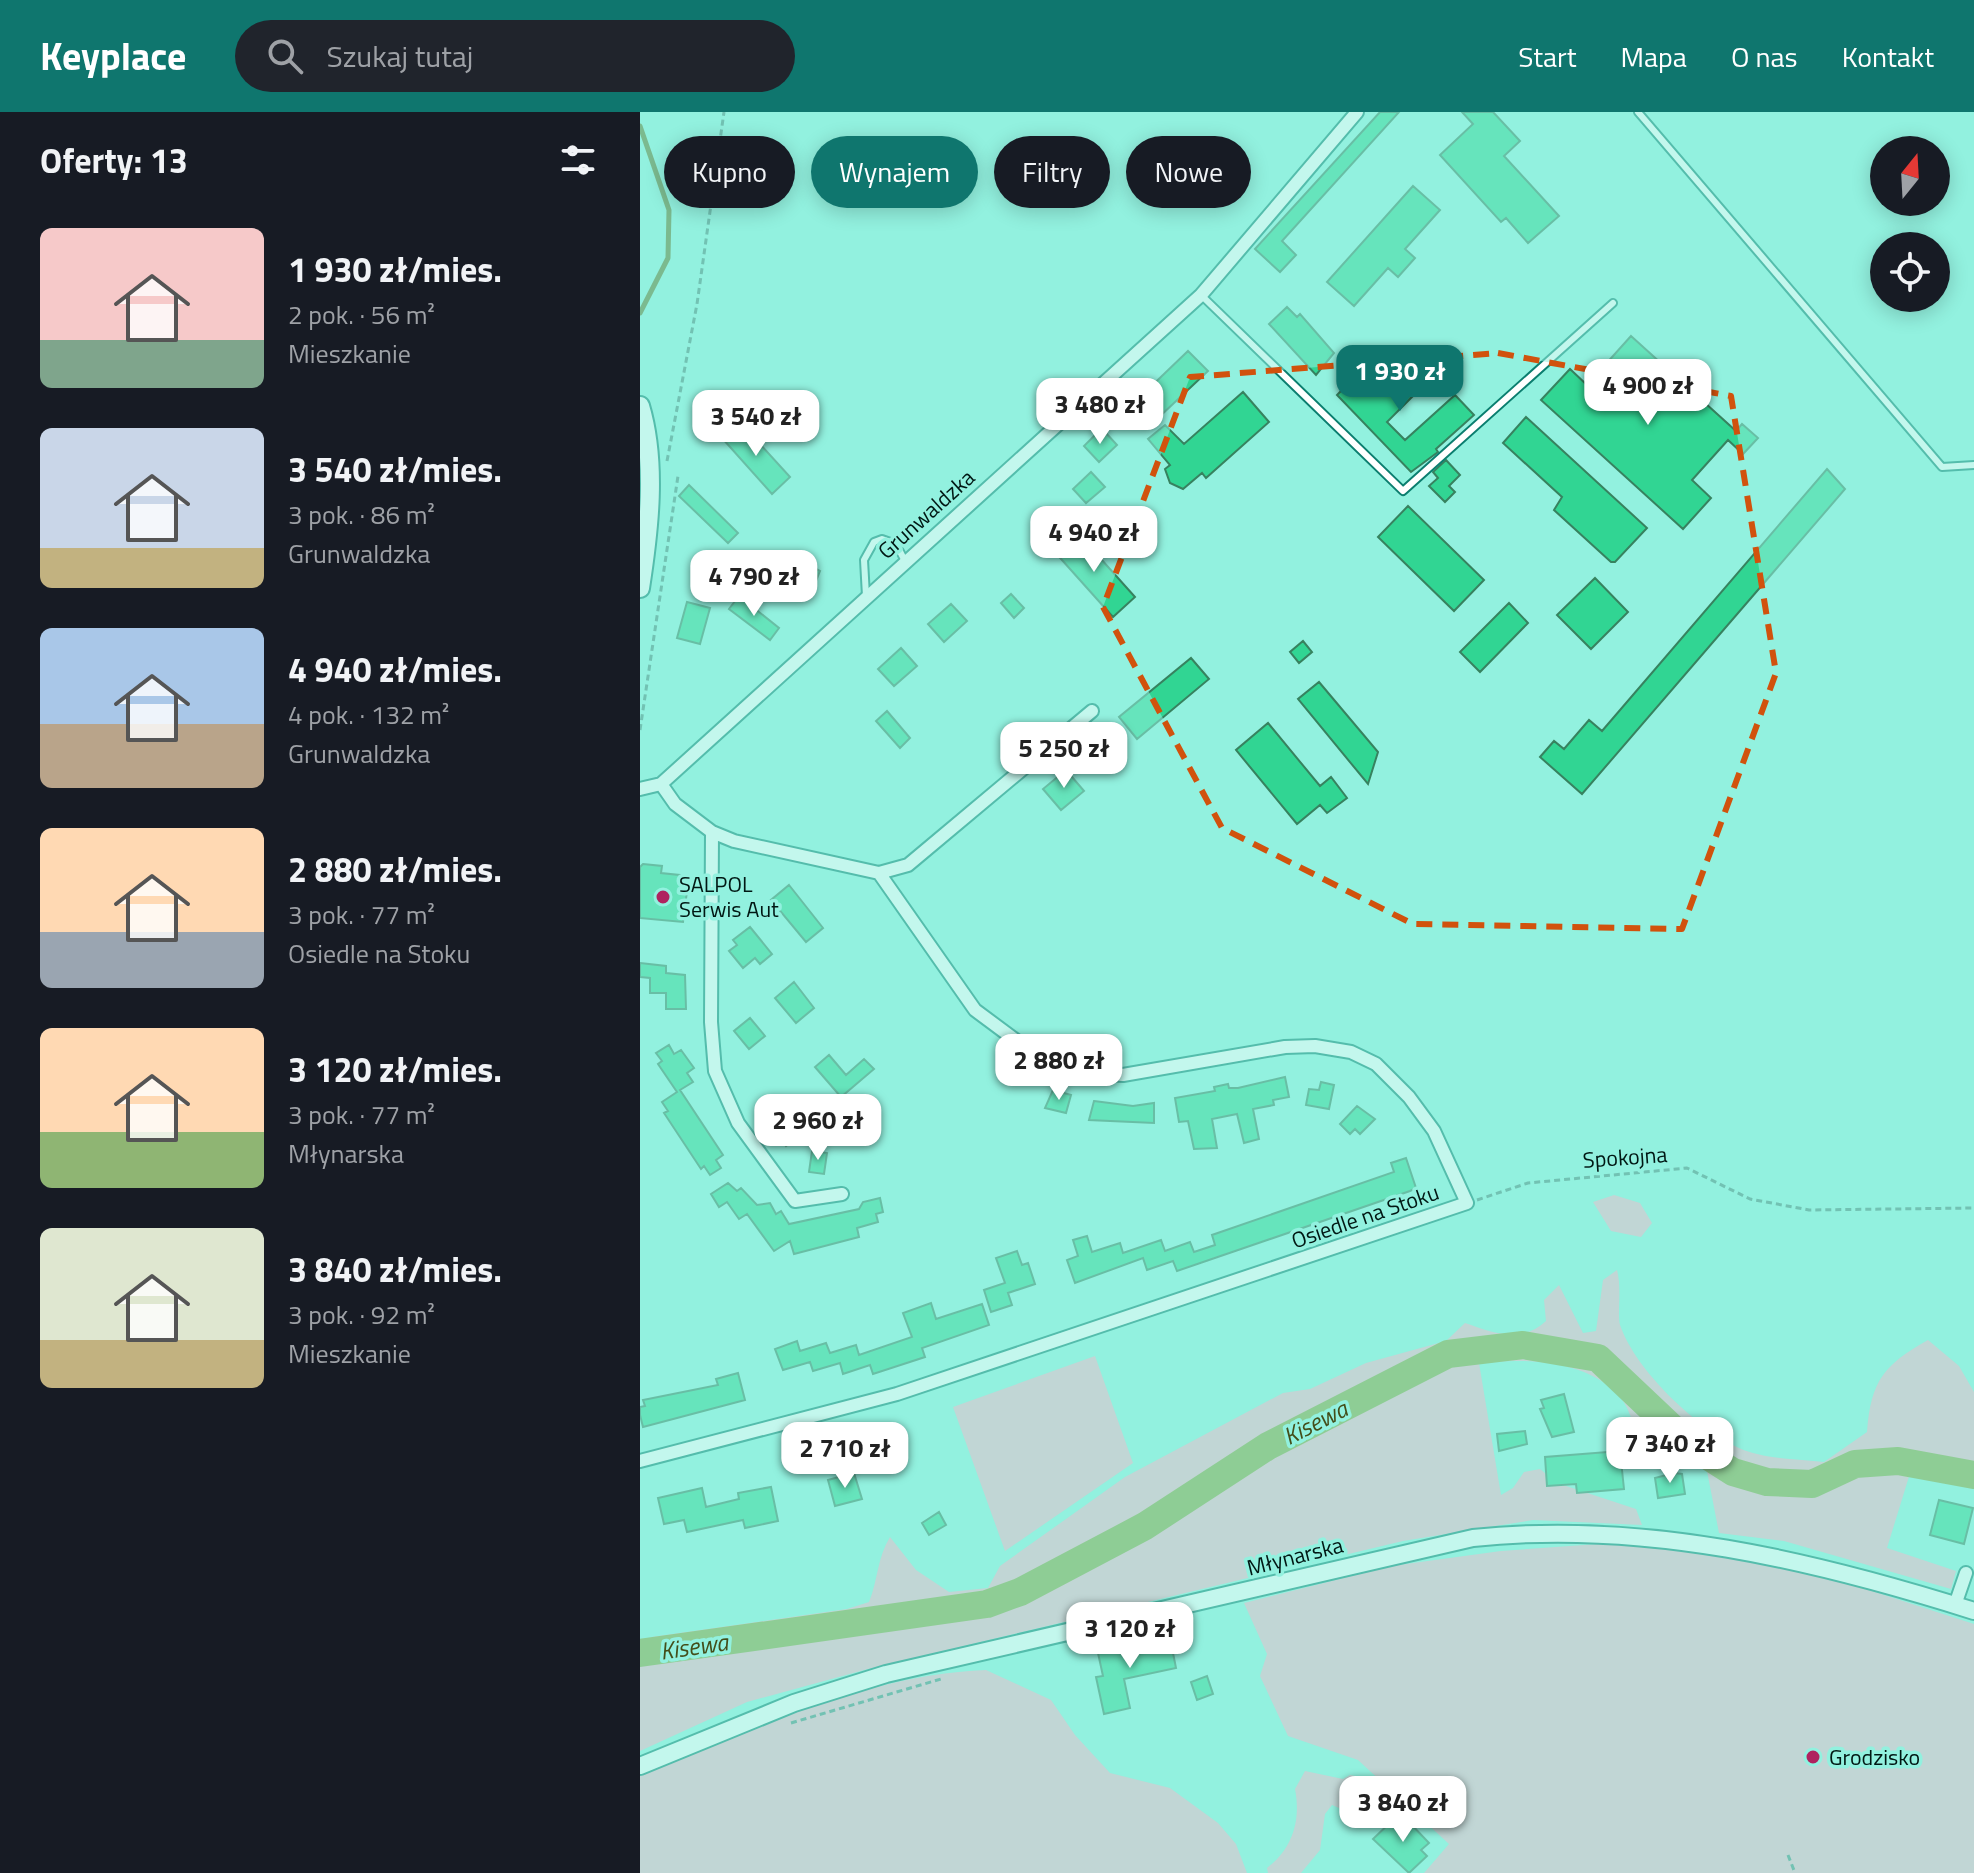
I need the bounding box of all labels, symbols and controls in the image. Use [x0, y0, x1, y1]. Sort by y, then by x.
search box [235, 20, 795, 92]
text: Keyplace [40, 27, 187, 85]
text: Szukaj tutaj [327, 33, 473, 79]
icon: search [263, 34, 307, 78]
text: Start [1518, 35, 1577, 78]
text: Mapa [1621, 35, 1687, 78]
text: O nas [1731, 35, 1798, 78]
text: Kontakt [1842, 35, 1934, 78]
text: Oferty: 13 [40, 134, 188, 186]
chip: Kupno [664, 136, 795, 208]
chip: Wynajem [811, 136, 978, 208]
chip: Filtry [994, 136, 1110, 208]
chip: Nowe [1126, 136, 1251, 208]
north arrow [1870, 136, 1950, 216]
map controls [1870, 136, 1950, 312]
icon: filters [556, 138, 600, 182]
button: locate [1870, 232, 1950, 312]
text: 1 930 zł/mies. [288, 243, 502, 295]
icon: home [104, 260, 200, 356]
text: 2 pok. · 56 m² [288, 295, 435, 334]
text: Mieszkanie [288, 334, 411, 373]
pin: 1 930 zł [1317, 345, 1483, 413]
text: 1 930 zł [1354, 351, 1446, 390]
pin: 4 900 zł [1565, 359, 1731, 427]
text: 4 900 zł [1602, 365, 1694, 404]
pin: 3 480 zł [1017, 378, 1183, 446]
text: 3 480 zł [1054, 384, 1146, 423]
pin: 3 540 zł [673, 390, 839, 458]
text: 3 540 zł [710, 396, 802, 435]
text: 3 540 zł/mies. [288, 443, 502, 495]
icon: home [104, 460, 200, 556]
street label: Grunwaldzka [870, 461, 982, 567]
text: 3 pok. · 86 m² [288, 495, 435, 534]
pin: 4 940 zł [1011, 506, 1177, 574]
text: 4 940 zł [1048, 512, 1140, 551]
text: Grunwaldzka [288, 534, 430, 573]
pin: 4 790 zł [671, 550, 837, 618]
text: 4 790 zł [708, 556, 800, 595]
text: 4 940 zł/mies. [288, 643, 502, 695]
icon: home [104, 660, 200, 756]
text: 4 pok. · 132 m² [288, 695, 449, 734]
pin: 5 250 zł [981, 722, 1147, 790]
text: 5 250 zł [1018, 728, 1110, 767]
text: Grunwaldzka [288, 734, 430, 773]
text: 2 880 zł/mies. [288, 843, 502, 895]
icon: home [104, 860, 200, 956]
place label: SALPOL Serwis Aut [679, 867, 779, 926]
marker: SALPOL Serwis Aut [654, 888, 672, 906]
text: 3 pok. · 77 m² [288, 895, 435, 934]
text: Osiedle na Stoku [288, 934, 470, 973]
pin: 2 880 zł [976, 1034, 1142, 1102]
text: 2 880 zł [1013, 1040, 1105, 1079]
text: 3 120 zł/mies. [288, 1043, 502, 1095]
icon: home [104, 1060, 200, 1156]
pin: 2 960 zł [735, 1094, 901, 1162]
text: 3 pok. · 77 m² [288, 1095, 435, 1134]
text: 2 960 zł [772, 1100, 864, 1139]
text: Młynarska [288, 1134, 404, 1173]
street label: Spokojna [1582, 1137, 1668, 1177]
street label: Osiedle na Stoku [1287, 1175, 1443, 1257]
text: 3 840 zł/mies. [288, 1243, 502, 1295]
icon: home [104, 1260, 200, 1356]
text: 3 pok. · 92 m² [288, 1295, 435, 1334]
text: Mieszkanie [288, 1334, 411, 1373]
water label: Kisewa [1276, 1390, 1355, 1453]
pin: 7 340 zł [1587, 1417, 1753, 1485]
pin: 2 710 zł [762, 1422, 928, 1490]
text: 7 340 zł [1624, 1423, 1716, 1462]
text: 2 710 zł [799, 1428, 891, 1467]
street label: Młynarska [1243, 1528, 1347, 1584]
pin: 3 120 zł [1047, 1602, 1213, 1670]
text: 3 120 zł [1084, 1608, 1176, 1647]
water label: Kisewa [658, 1623, 732, 1669]
place label: Grodzisko [1829, 1740, 1920, 1774]
marker: Grodzisko [1804, 1748, 1822, 1766]
pin: 3 840 zł [1320, 1776, 1486, 1844]
text: 3 840 zł [1357, 1782, 1449, 1821]

